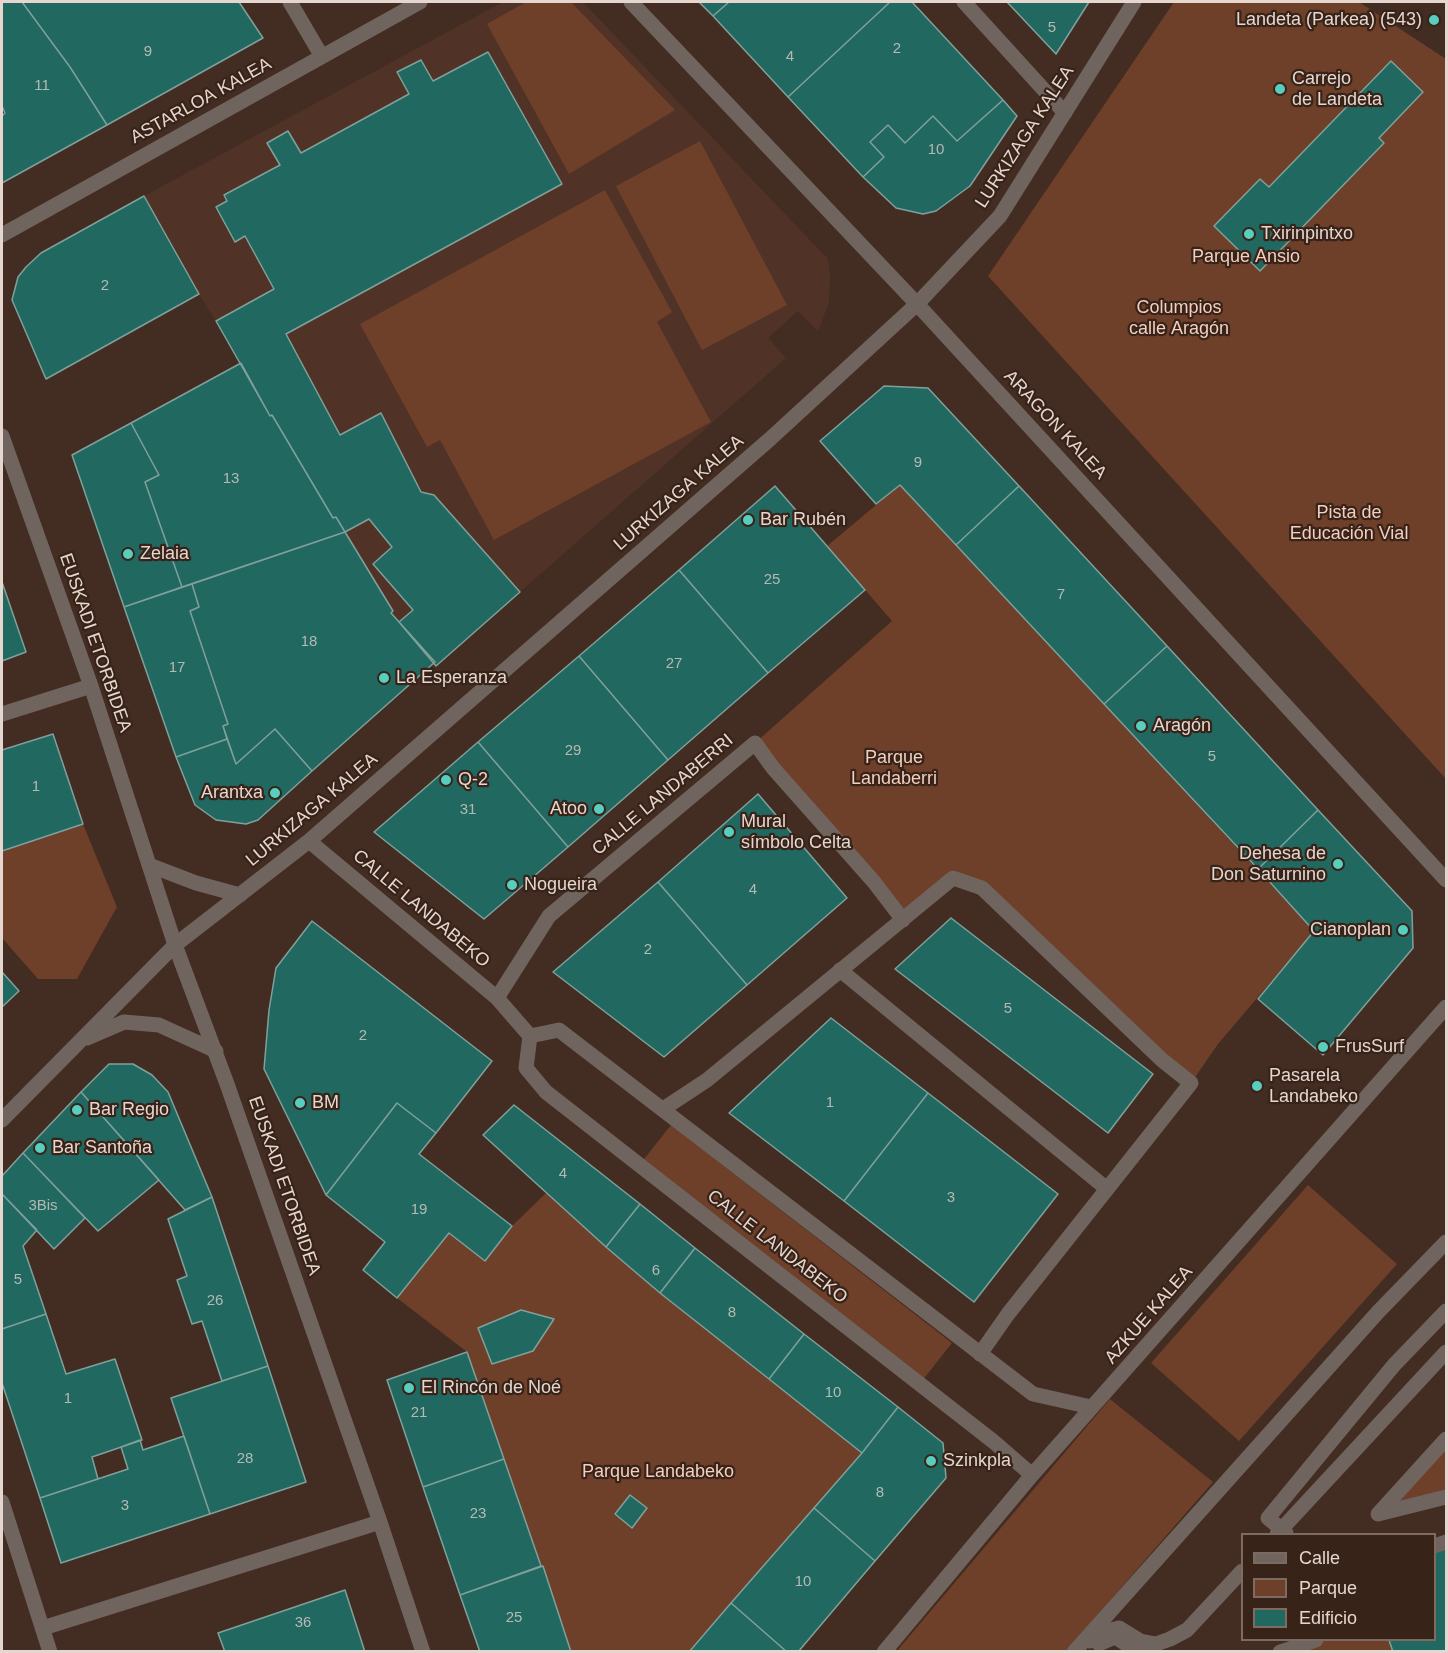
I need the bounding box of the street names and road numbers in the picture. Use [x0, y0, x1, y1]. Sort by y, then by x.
street label: ASTARLOA KALEA [127, 53, 275, 149]
street label: LURKIZAGA KALEA [971, 62, 1079, 212]
street label: ARAGON KALEA [999, 366, 1111, 484]
street label: LURKIZAGA KALEA [610, 431, 748, 555]
street label: EUSKADI ETORBIDEA [54, 551, 136, 735]
street label: CALLE LANDABERRI [588, 730, 738, 860]
street label: LURKIZAGA KALEA [242, 749, 382, 871]
street label: CALLE LANDABEKO [348, 845, 494, 973]
street label: EUSKADI ETORBIDEA [243, 1094, 325, 1278]
street label: CALLE LANDABEKO [703, 1186, 851, 1308]
street label: AZKUE KALEA [1100, 1261, 1198, 1369]

